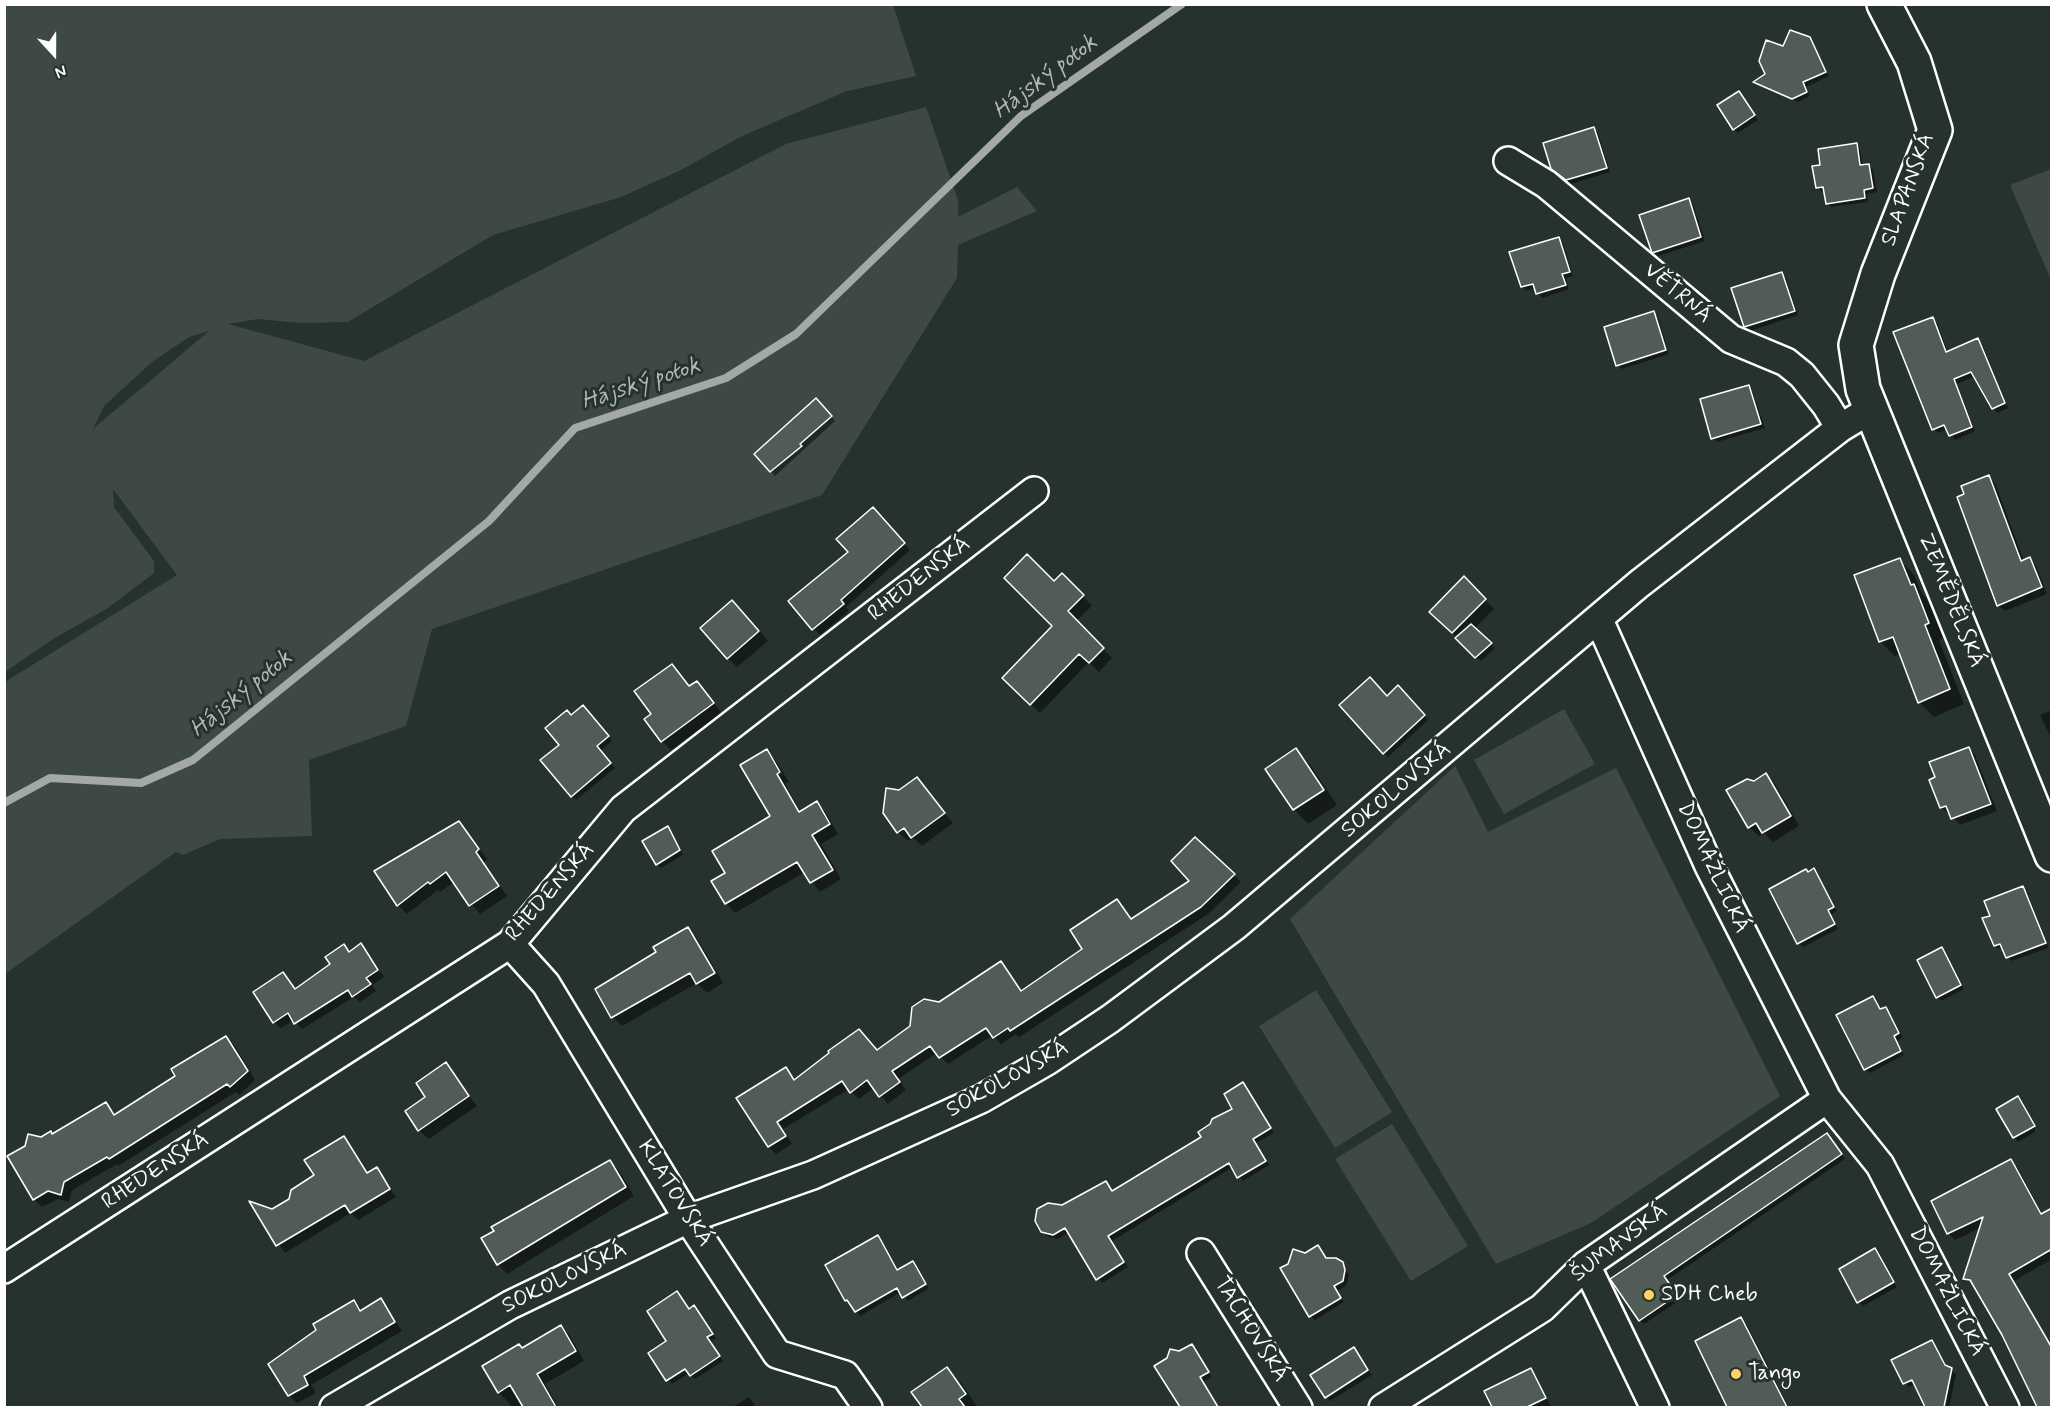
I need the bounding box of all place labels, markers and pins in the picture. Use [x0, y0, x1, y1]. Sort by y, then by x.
place label: SDH Cheb [1661, 1282, 1758, 1308]
marker: SDH Cheb [1642, 1288, 1656, 1302]
place label: Tango [1748, 1361, 1801, 1387]
marker: Tango [1729, 1367, 1743, 1381]

